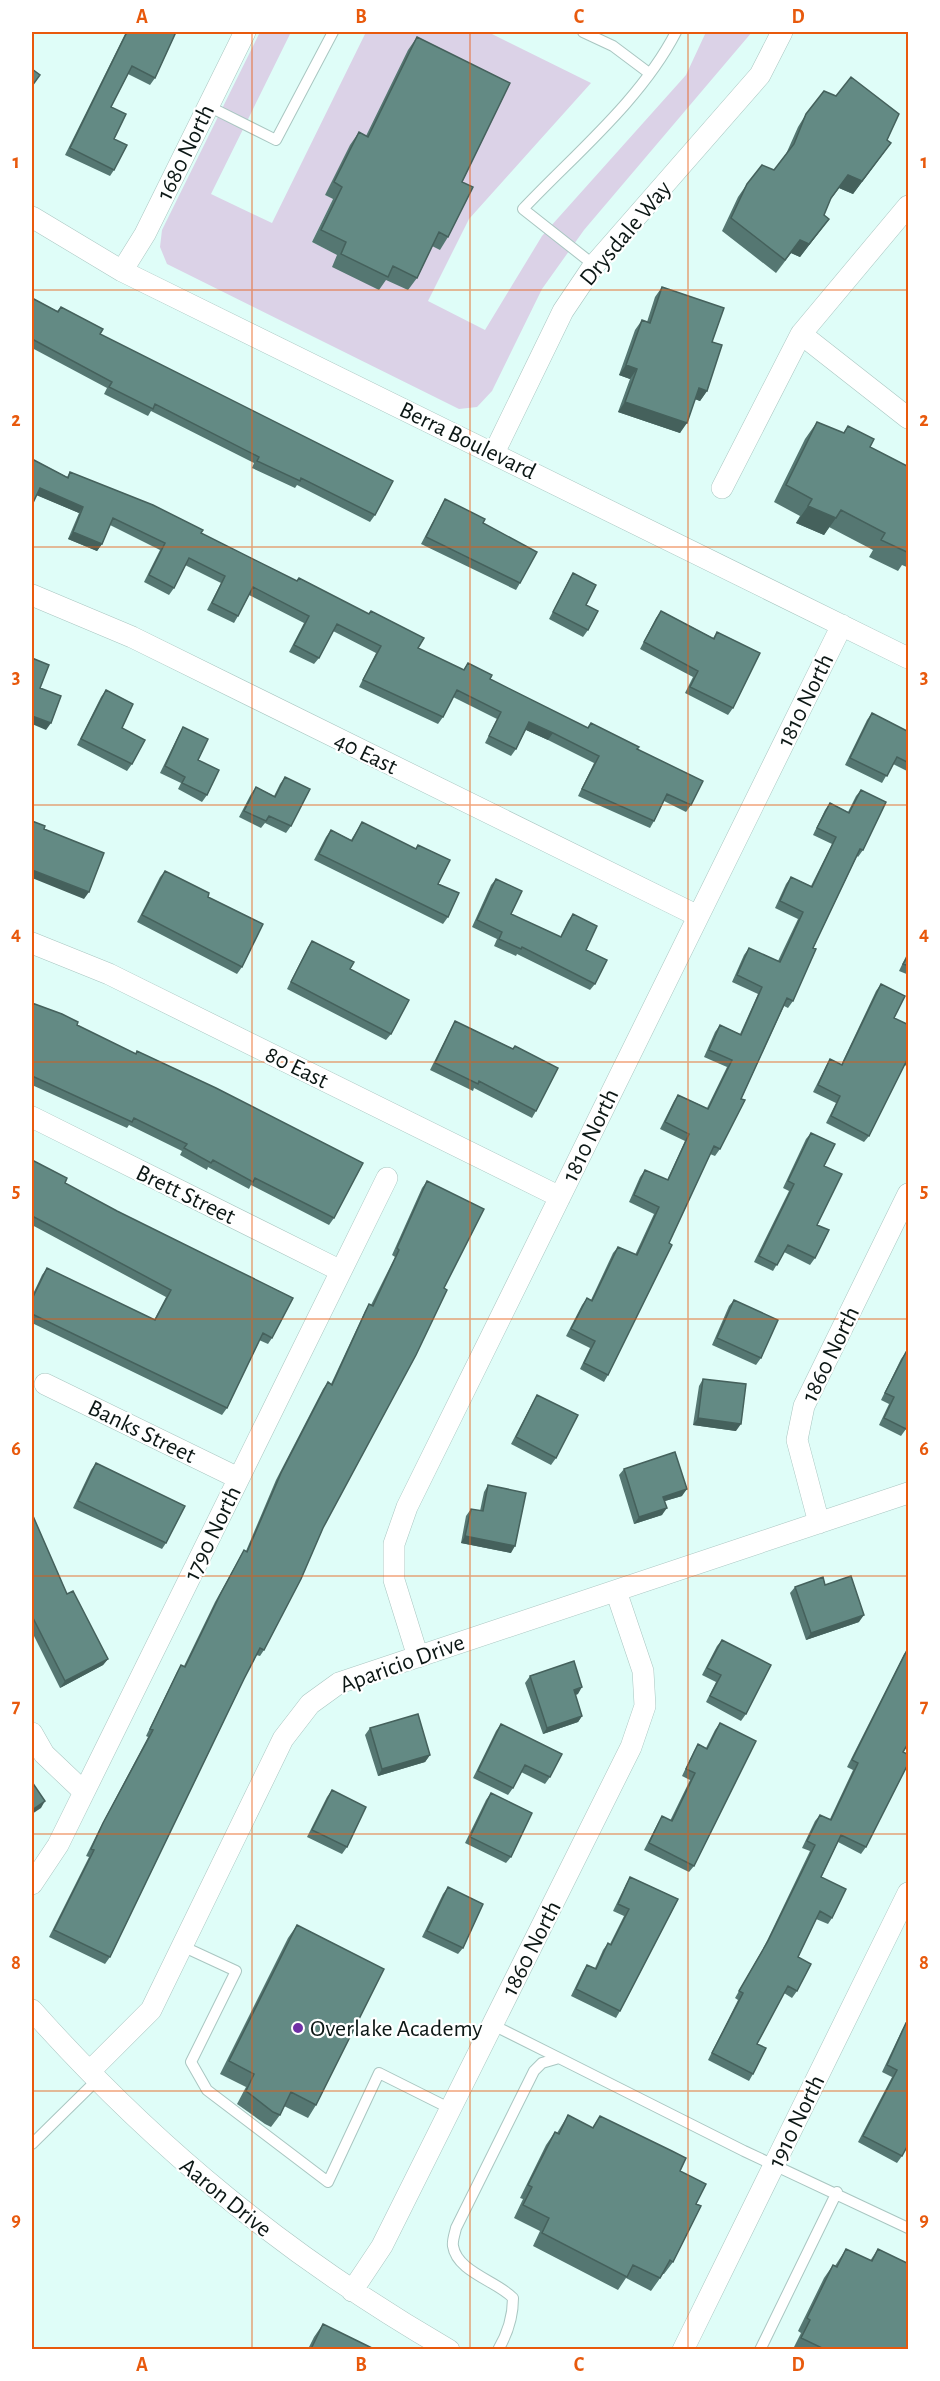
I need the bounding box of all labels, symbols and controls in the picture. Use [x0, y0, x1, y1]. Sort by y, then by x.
text: A [136, 7, 148, 27]
text: B [355, 7, 367, 27]
text: C [574, 7, 585, 27]
text: D [791, 7, 805, 27]
street label: 1680 North [153, 101, 219, 204]
text: 1 [12, 152, 20, 172]
text: 1 [920, 152, 928, 172]
street label: Drysdale Way [575, 177, 676, 291]
street label: Berra Boulevard [396, 398, 540, 484]
text: 2 [11, 410, 21, 430]
text: 2 [919, 410, 929, 430]
street label: 1810 North [773, 650, 839, 751]
text: 3 [12, 667, 20, 687]
text: 3 [920, 667, 928, 687]
street label: 40 East [330, 728, 401, 779]
text: 4 [11, 924, 21, 944]
text: 4 [919, 924, 929, 944]
street label: 80 East [261, 1042, 332, 1093]
street label: 1810 North [558, 1085, 624, 1186]
street label: Brett Street [132, 1161, 239, 1229]
text: 5 [12, 1181, 20, 1201]
text: 5 [920, 1181, 928, 1201]
street label: 1860 North [798, 1303, 864, 1406]
street label: Banks Street [84, 1396, 199, 1468]
text: 6 [11, 1439, 21, 1459]
text: 6 [919, 1439, 929, 1459]
street label: 1790 North [180, 1483, 246, 1584]
street label: Aparicio Drive [337, 1630, 468, 1698]
text: 7 [12, 1696, 21, 1716]
text: 7 [920, 1696, 929, 1716]
street label: 1860 North [498, 1897, 566, 2000]
text: 8 [11, 1953, 21, 1973]
text: 8 [919, 1953, 929, 1973]
place label: Overlake Academy [310, 2017, 483, 2041]
marker: Overlake Academy [291, 2021, 305, 2035]
street label: 1910 North [764, 2071, 830, 2172]
street label: Aaron Drive [175, 2154, 276, 2242]
text: 9 [11, 2210, 21, 2230]
text: 9 [919, 2210, 929, 2230]
text: A [136, 2355, 148, 2375]
text: B [355, 2355, 367, 2375]
text: C [574, 2355, 585, 2375]
text: D [791, 2355, 805, 2375]

